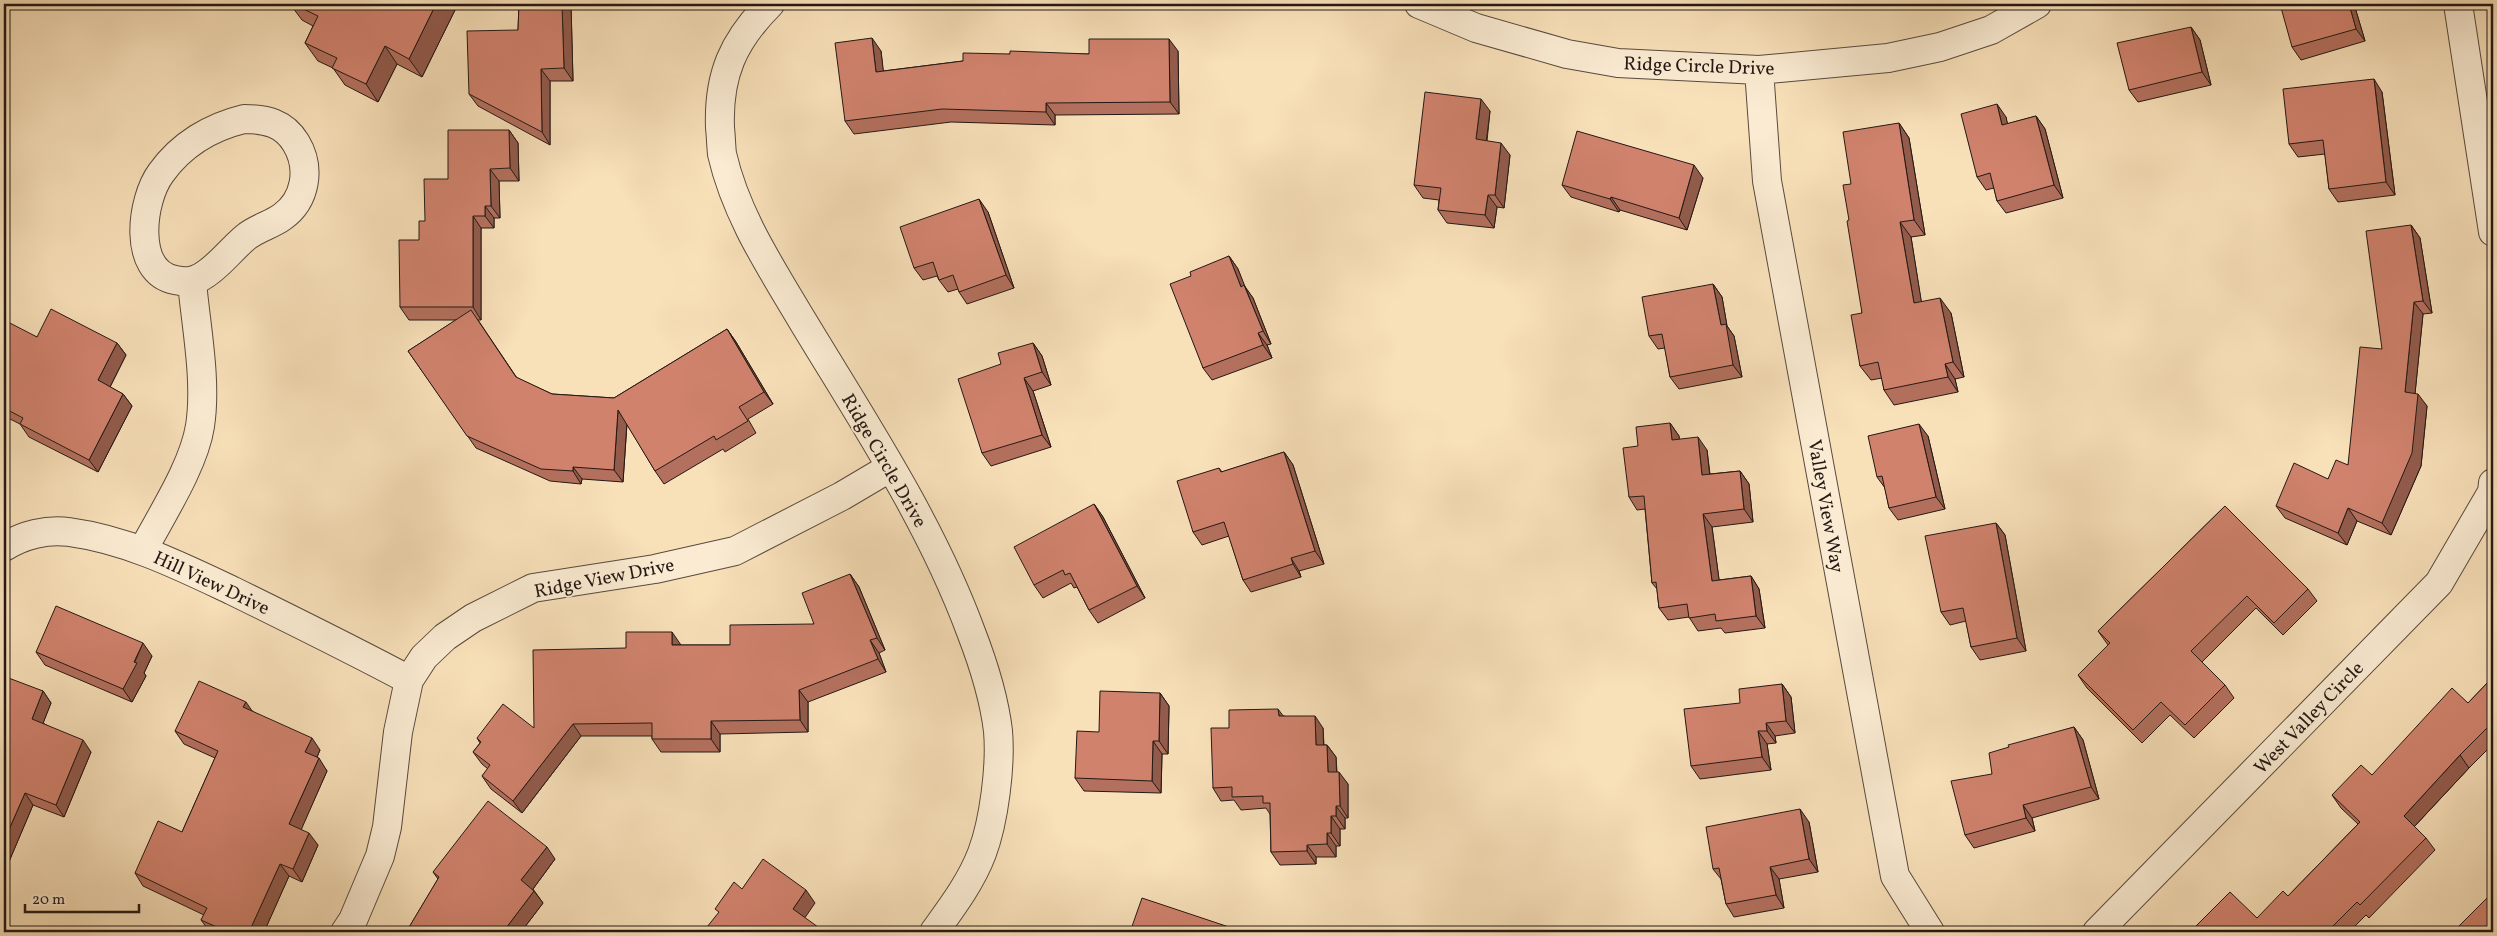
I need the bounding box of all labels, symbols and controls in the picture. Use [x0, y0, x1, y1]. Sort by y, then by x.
street label: Ridge Circle Drive [1623, 51, 1775, 83]
street label: Ridge Circle Drive [834, 389, 932, 533]
street label: Valley View Way [1801, 438, 1850, 575]
street label: Hill View Drive [149, 545, 274, 622]
street label: Ridge View Drive [532, 553, 677, 605]
street label: West Valley Circle [2249, 656, 2370, 781]
scale bar [25, 881, 139, 913]
text: 20 m [32, 890, 65, 911]

